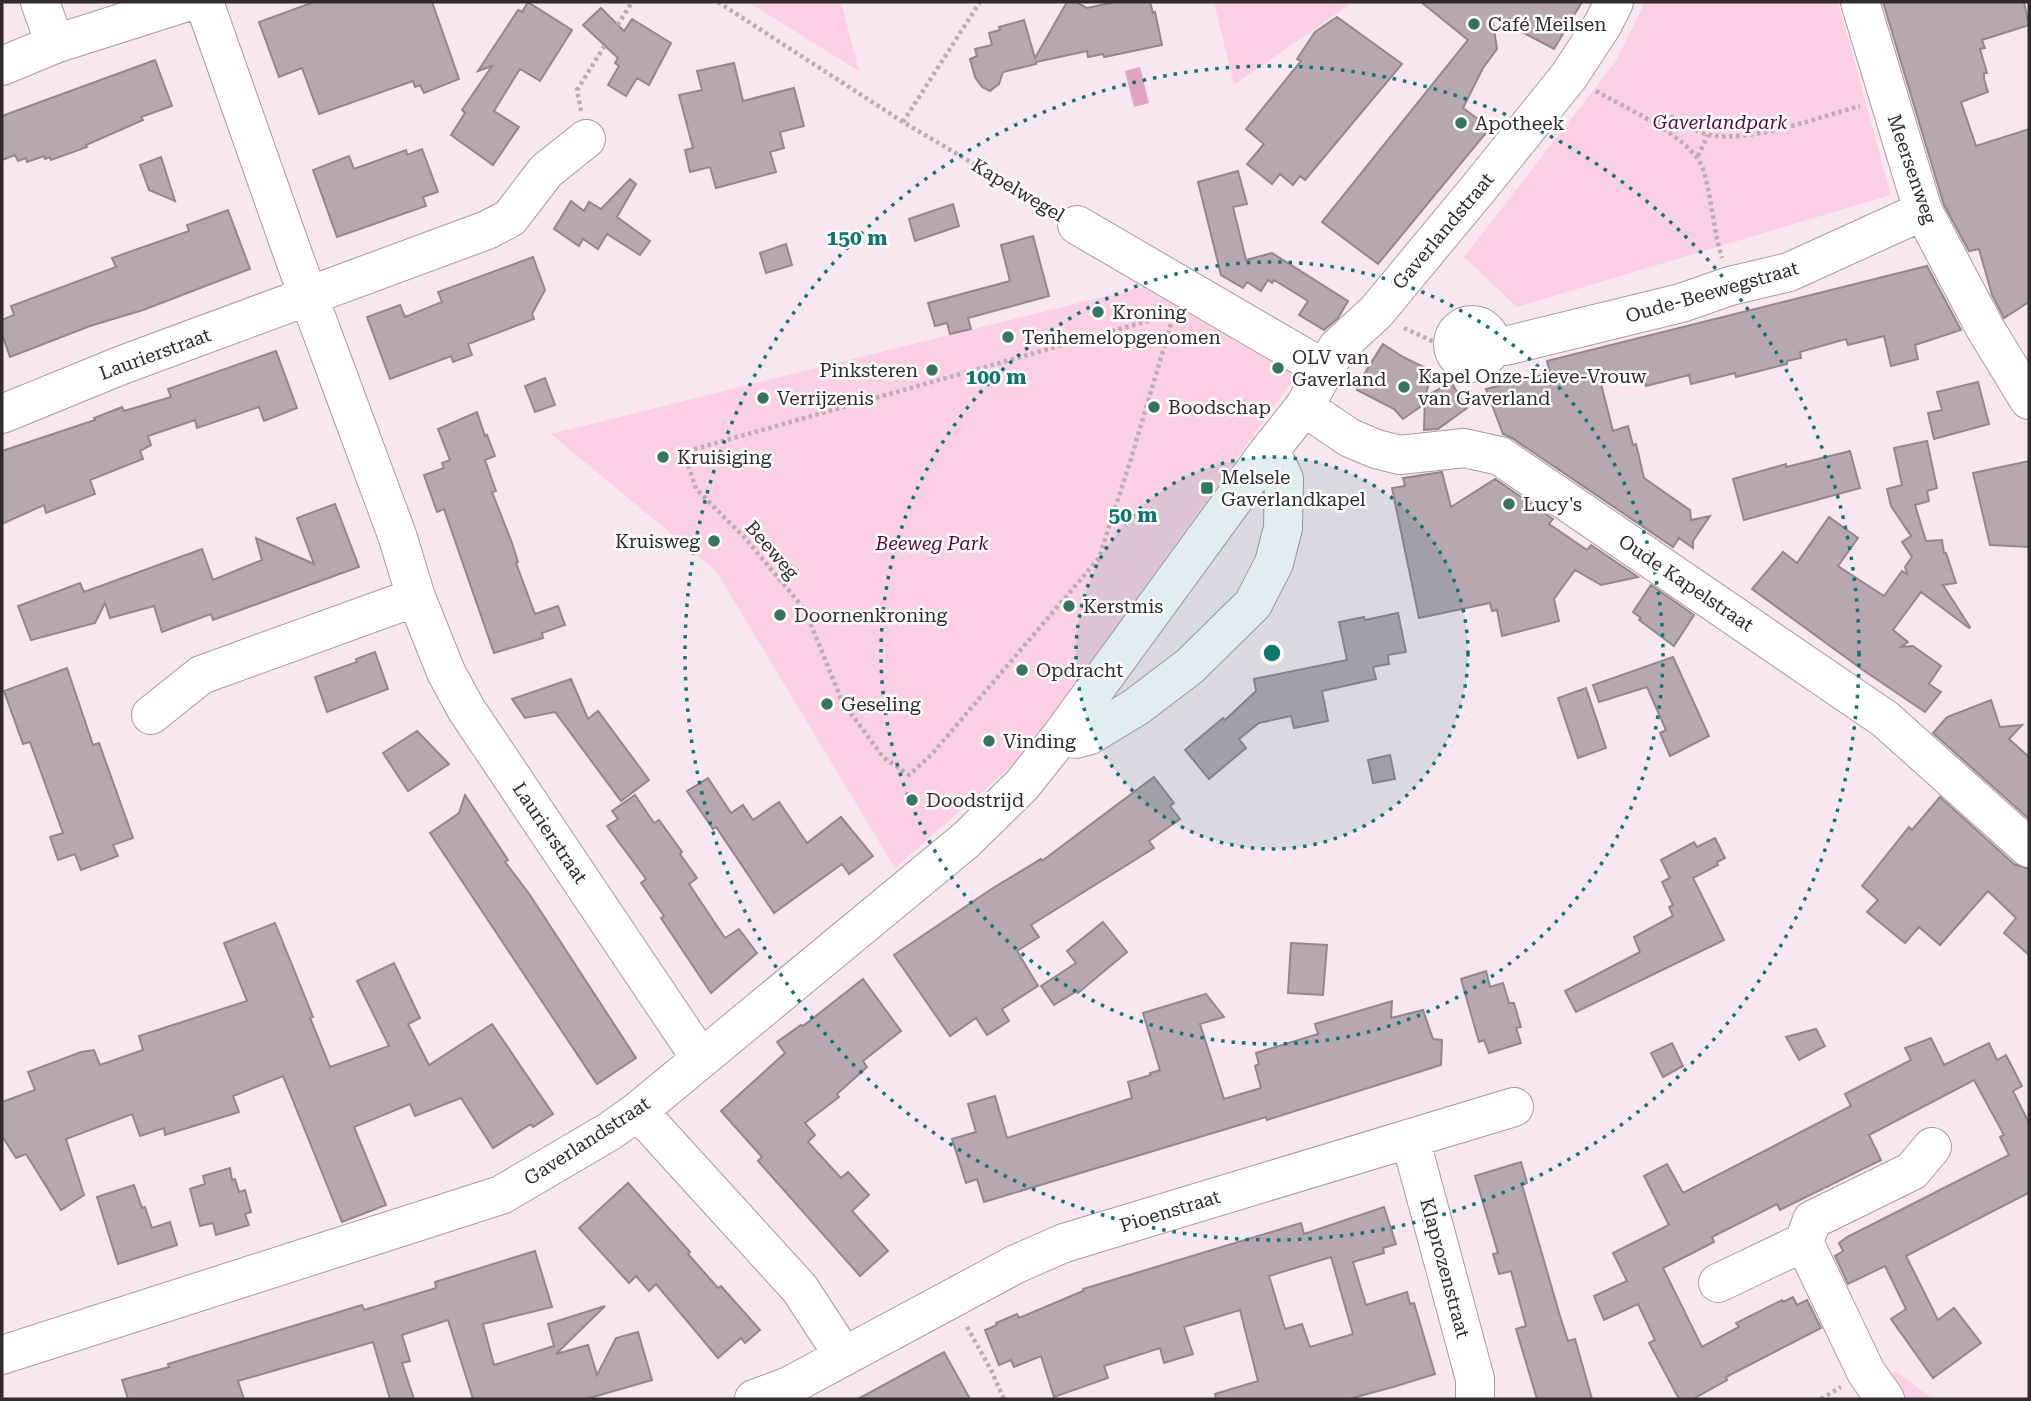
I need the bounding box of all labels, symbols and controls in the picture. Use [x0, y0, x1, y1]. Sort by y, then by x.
place label: Café Meilsen [1488, 13, 1606, 36]
marker: Café Meilsen [1466, 16, 1482, 32]
park label: Gaverlandpark [1653, 111, 1788, 134]
street label: Meersenweg [1882, 111, 1942, 227]
place label: Apotheek [1475, 112, 1564, 135]
marker: Apotheek [1453, 115, 1469, 131]
street label: Kapelwegel [967, 153, 1069, 227]
street label: Gaverlandstraat [1387, 168, 1499, 294]
text: 150 m [827, 226, 887, 250]
street label: Oude-Beewegstraat [1623, 256, 1801, 328]
place label: Kroning [1112, 301, 1187, 324]
marker: Kroning [1090, 304, 1106, 320]
street label: Laurierstraat [96, 323, 214, 385]
place label: Tenhemelopgenomen [1022, 326, 1221, 349]
marker: Tenhemelopgenomen [1000, 329, 1016, 345]
place label: OLV van Gaverland [1292, 346, 1386, 391]
place label: Pinksteren [819, 359, 918, 382]
marker: OLV van Gaverland [1270, 360, 1286, 376]
marker: Pinksteren [924, 362, 940, 378]
text: 100 m [966, 365, 1026, 389]
place label: Kapel Onze-Lieve-Vrouw van Gaverland [1418, 365, 1647, 410]
marker: Kapel Onze-Lieve-Vrouw van Gaverland [1396, 379, 1412, 395]
place label: Verrijzenis [777, 387, 874, 410]
marker: Verrijzenis [755, 390, 771, 406]
place label: Boodschap [1168, 396, 1271, 419]
marker: Boodschap [1146, 399, 1162, 415]
place label: Kruisiging [677, 446, 772, 469]
marker: Kruisiging [655, 449, 671, 465]
place label: Melsele Gaverlandkapel [1221, 466, 1366, 511]
marker: Melsele Gaverlandkapel [1199, 480, 1215, 496]
place label: Lucy's [1523, 493, 1582, 516]
marker: Lucy's [1501, 496, 1517, 512]
text: 50 m [1108, 503, 1158, 527]
street label: Beeweg [740, 516, 804, 584]
street label: Oude Kapelstraat [1614, 529, 1758, 637]
place label: Kruisweg [615, 530, 700, 553]
park label: Beeweg Park [874, 532, 989, 555]
marker: Kruisweg [706, 533, 722, 549]
place label: Kerstmis [1083, 595, 1163, 618]
marker: Kerstmis [1061, 598, 1077, 614]
place label: Doornenkroning [794, 604, 947, 627]
marker: Doornenkroning [772, 607, 788, 623]
centre of rings [1260, 641, 1284, 665]
place label: Opdracht [1036, 659, 1123, 682]
marker: Opdracht [1014, 662, 1030, 678]
place label: Geseling [841, 693, 921, 716]
marker: Geseling [819, 696, 835, 712]
place label: Vinding [1003, 730, 1076, 753]
marker: Vinding [981, 733, 997, 749]
street label: Laurierstraat [508, 778, 592, 888]
place label: Doodstrijd [926, 789, 1024, 812]
marker: Doodstrijd [904, 792, 920, 808]
street label: Gaverlandstraat [520, 1092, 654, 1190]
street label: Pioenstraat [1117, 1185, 1223, 1237]
street label: Klaprozenstraat [1415, 1195, 1475, 1341]

